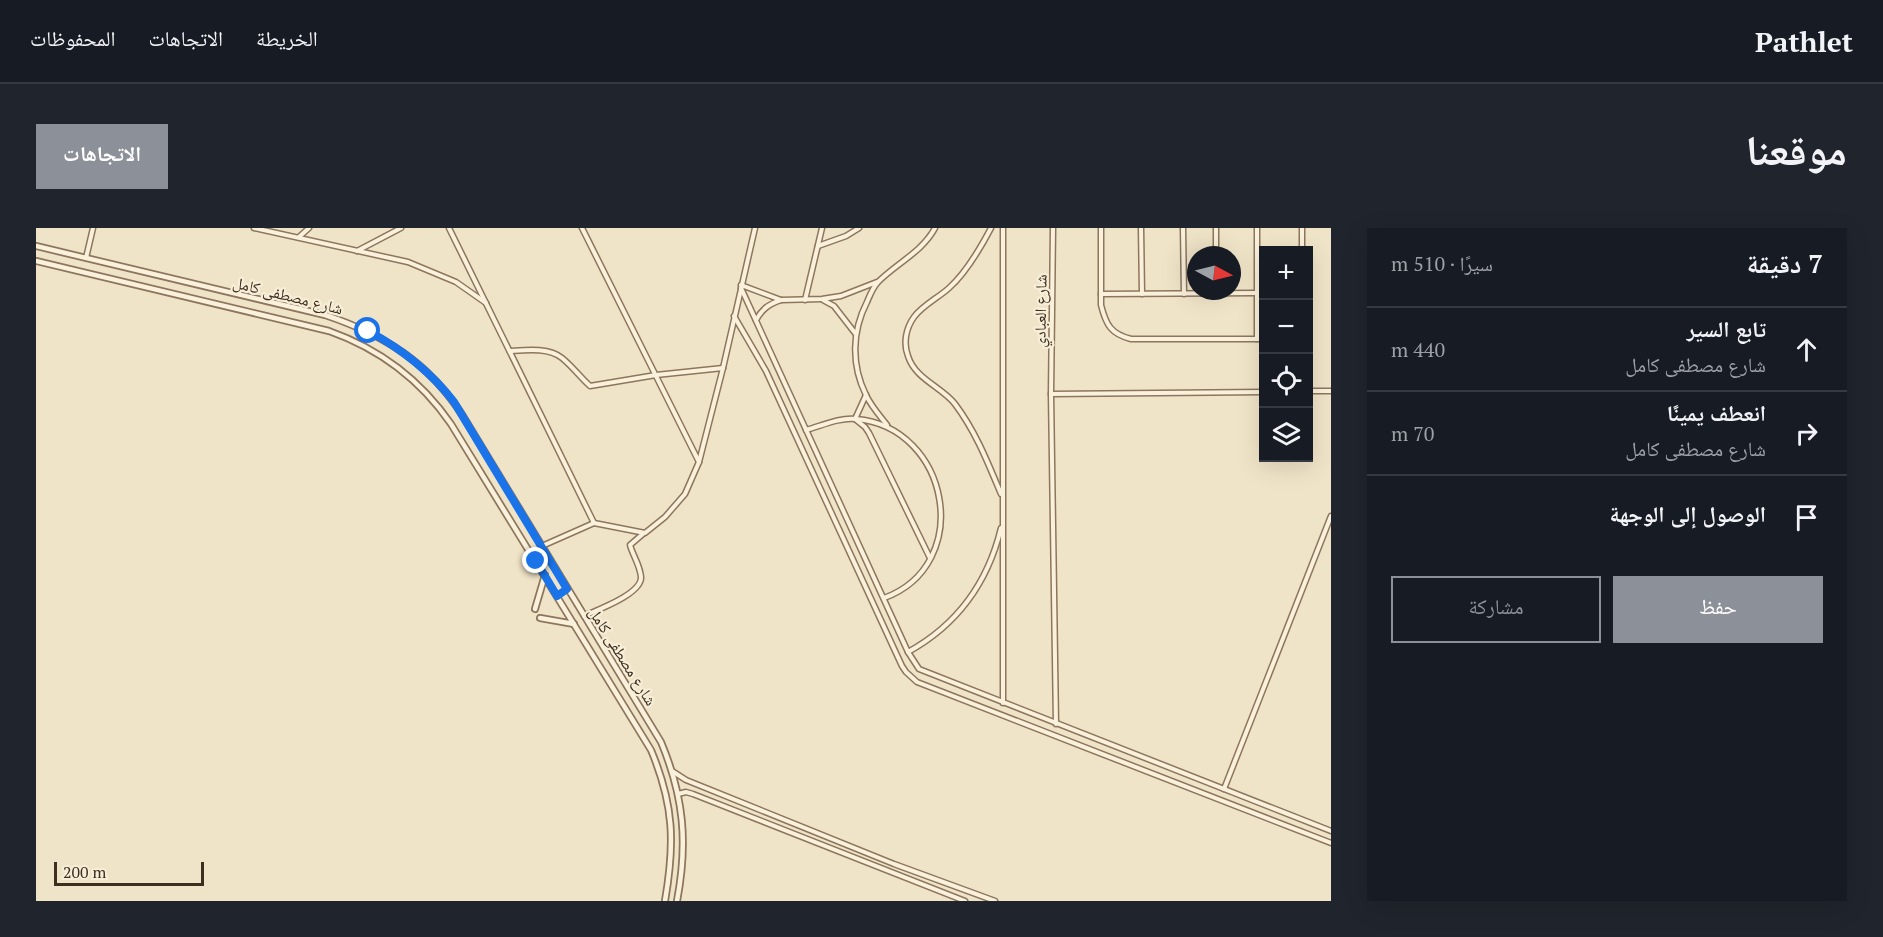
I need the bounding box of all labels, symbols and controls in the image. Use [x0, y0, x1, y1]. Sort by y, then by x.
text: Pathlet [1755, 23, 1853, 60]
text: المحفوظات [30, 24, 115, 52]
text: الاتجاهات [148, 24, 223, 52]
text: الخريطة [256, 24, 318, 52]
text: موقعنا [1746, 121, 1847, 177]
button: الاتجاهات [36, 124, 168, 189]
north arrow [1187, 246, 1241, 300]
map controls [1259, 246, 1313, 462]
button: + [1259, 246, 1313, 300]
text: 7 دقيقة [1747, 246, 1823, 280]
text: سيرًا · 510 m [1391, 250, 1493, 277]
street label: شارع مصطفى كامل [231, 271, 345, 319]
street label: شارع العبادي [1028, 274, 1054, 348]
button: − [1259, 300, 1313, 354]
text: تابع السير [1687, 314, 1766, 343]
route start [354, 317, 380, 343]
icon: ahead [1790, 333, 1823, 366]
text: 440 m [1391, 336, 1445, 363]
text: شارع مصطفى كامل [1625, 351, 1766, 378]
button: locate [1259, 354, 1313, 408]
text: انعطف يمينًا [1667, 398, 1766, 427]
button: layers [1259, 408, 1313, 462]
icon: right [1790, 417, 1823, 450]
text: 70 m [1391, 420, 1434, 447]
text: شارع مصطفى كامل [1625, 435, 1766, 462]
text: الوصول إلى الوجهة [1609, 499, 1766, 528]
icon: arrive [1790, 501, 1823, 534]
route end [522, 547, 548, 573]
button: مشاركة [1391, 576, 1601, 643]
button: حفظ [1613, 576, 1823, 643]
street label: شارع مصطفى كامل [584, 602, 662, 710]
scale bar [54, 859, 204, 886]
text: 200 m [63, 861, 106, 883]

